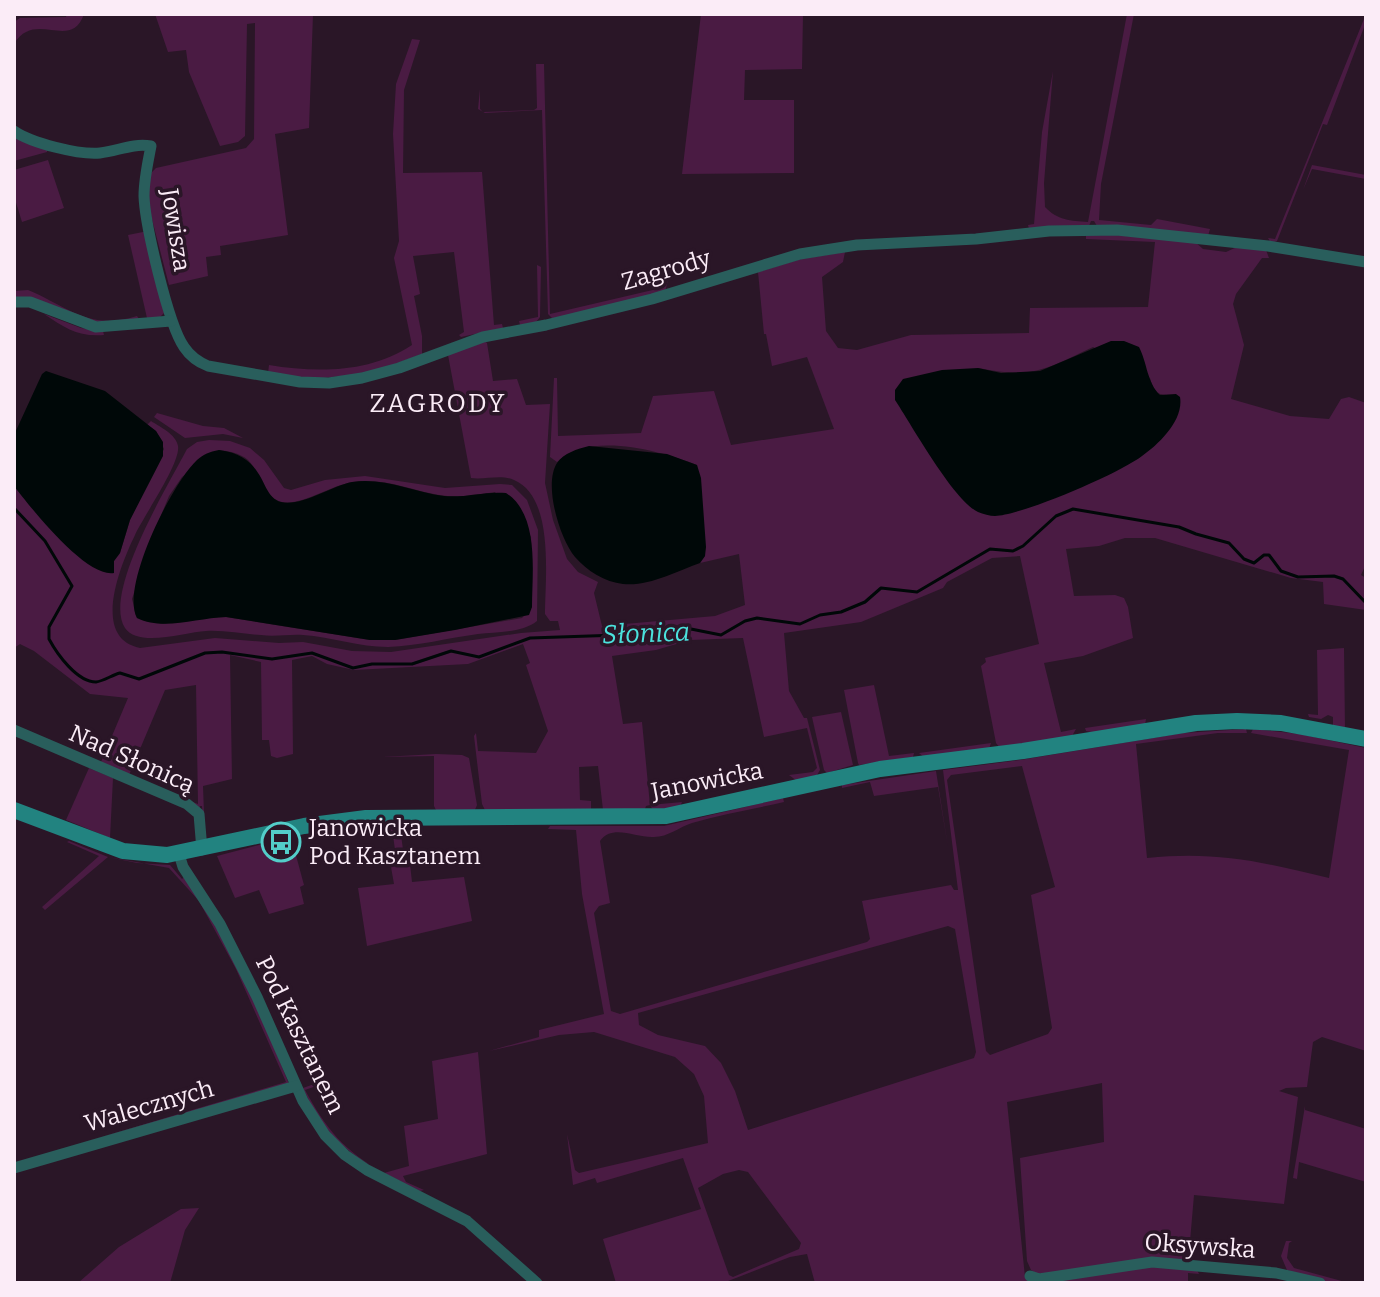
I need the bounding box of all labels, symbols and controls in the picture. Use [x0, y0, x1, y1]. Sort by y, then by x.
street label: Jowisza [155, 186, 196, 273]
street label: Zagrody [618, 244, 714, 296]
district label: ZAGRODY [370, 388, 506, 419]
water label: Słonica [601, 616, 691, 651]
street label: Nad Słonicą [65, 719, 199, 799]
street label: Janowicka [648, 756, 765, 806]
place label: Janowicka Pod Kasztanem [308, 814, 481, 870]
bus stop icon: Janowicka Pod Kasztanem [260, 821, 302, 863]
street label: Pod Kasztanem [250, 952, 350, 1118]
street label: Walecznych [81, 1074, 217, 1138]
street label: Oksywska [1144, 1228, 1256, 1264]

